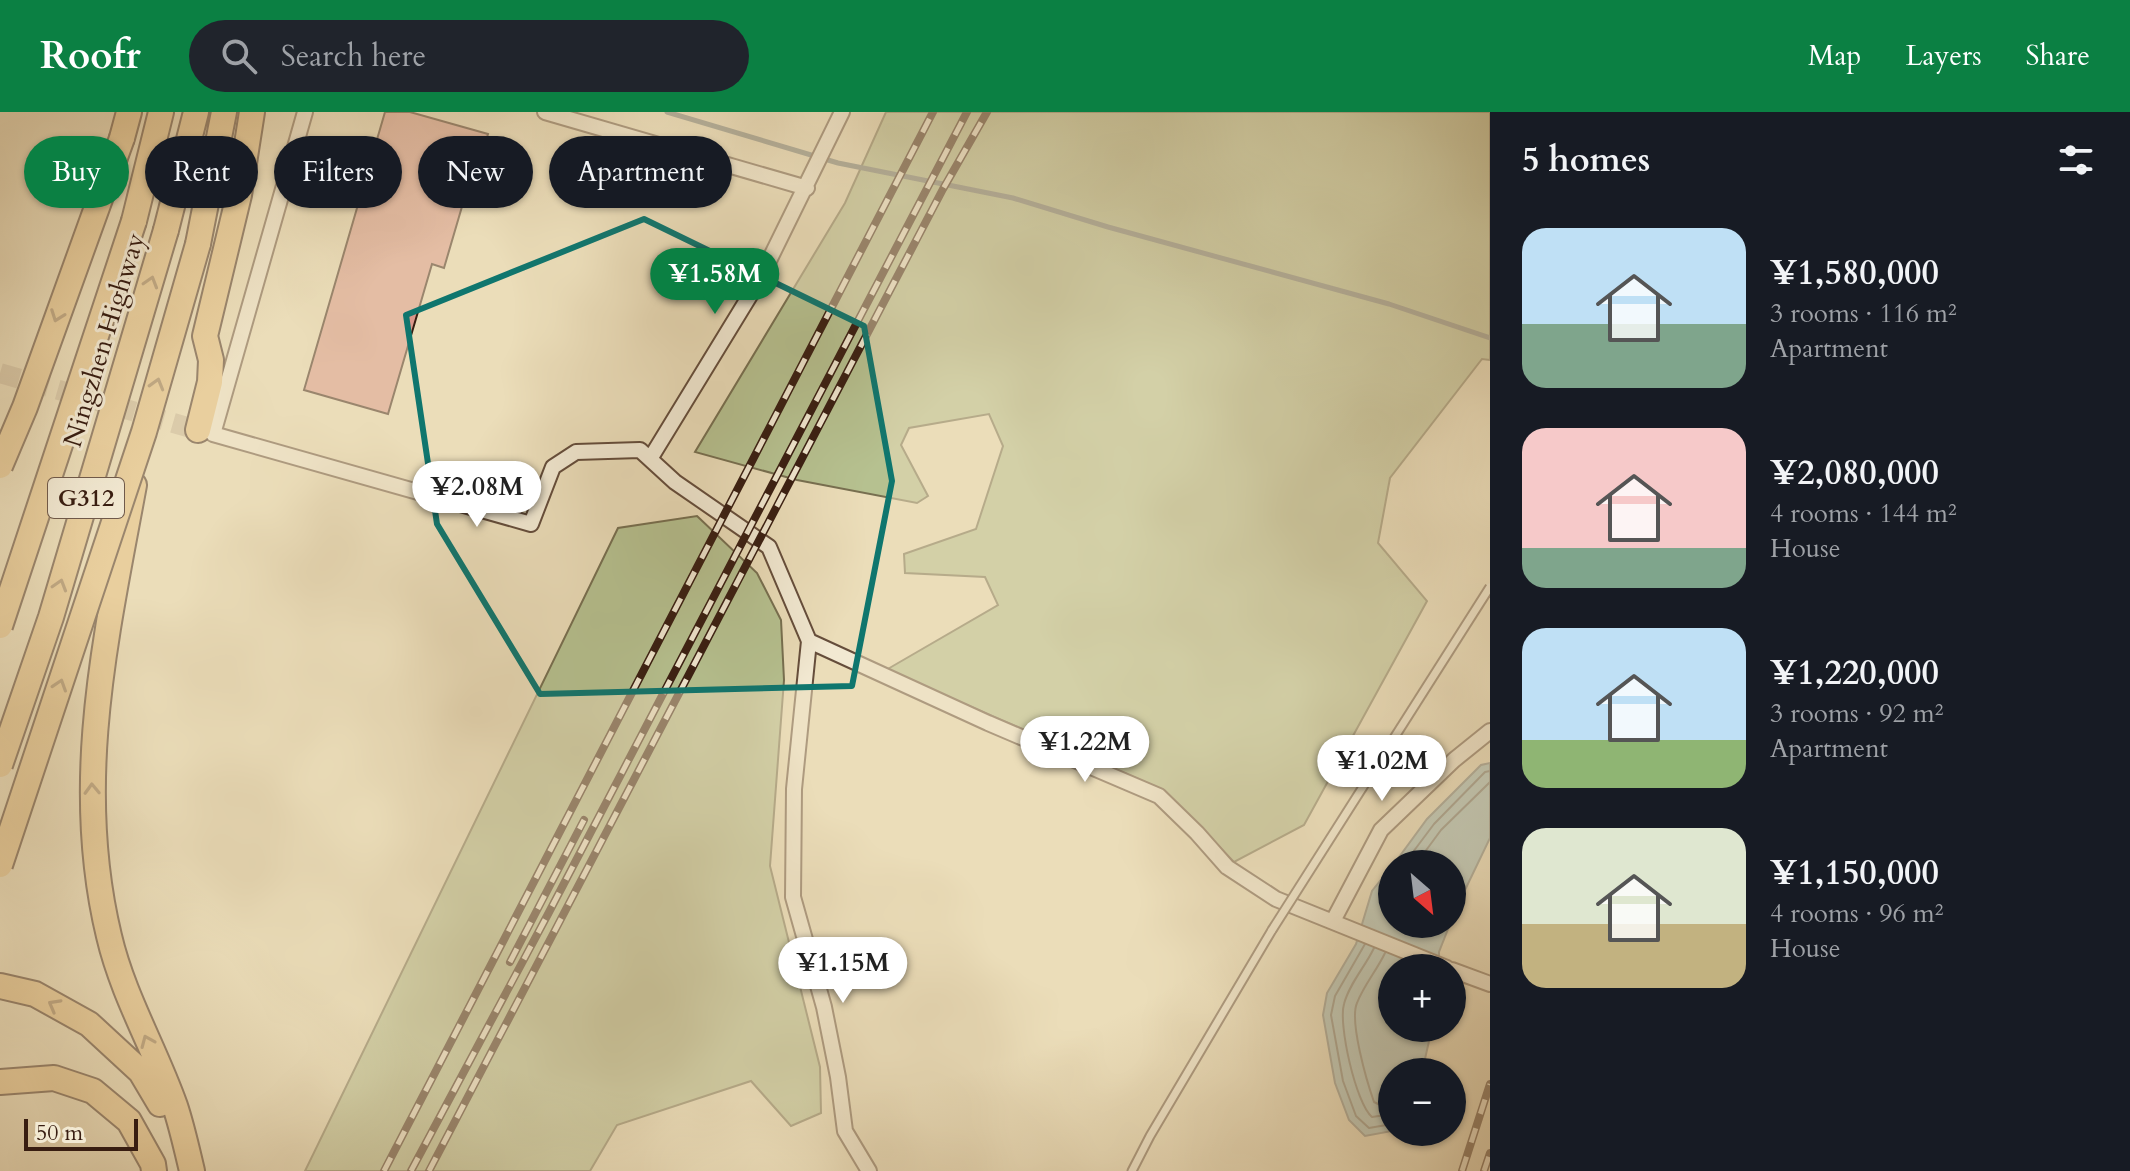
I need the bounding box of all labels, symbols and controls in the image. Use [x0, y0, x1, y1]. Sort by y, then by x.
search box [189, 20, 749, 92]
text: Roofr [40, 30, 141, 82]
icon: search [217, 34, 261, 78]
text: Search here [281, 36, 426, 77]
text: Map [1808, 37, 1861, 75]
text: Layers [1905, 37, 1982, 75]
text: Share [2026, 37, 2090, 75]
chip: Buy [24, 136, 129, 208]
chip: Rent [145, 136, 258, 208]
chip: Filters [274, 136, 402, 208]
chip: New [418, 136, 533, 208]
chip: Apartment [549, 136, 732, 208]
text: 5 homes [1522, 137, 1650, 183]
icon: filters [2054, 138, 2098, 182]
street label: Ningzhen Highway [55, 228, 153, 451]
pin: ¥1.58M [650, 248, 780, 316]
text: ¥1,580,000 [1770, 250, 1939, 296]
text: ¥1.58M [668, 256, 762, 291]
icon: home [1586, 260, 1682, 356]
one-way arrow [142, 275, 158, 289]
text: 3 rooms · 116 m² [1770, 296, 1957, 331]
one-way arrow [51, 309, 67, 323]
text: Apartment [1770, 331, 1888, 366]
one-way arrow [148, 378, 165, 392]
text: ¥2,080,000 [1770, 450, 1939, 496]
icon: home [1586, 460, 1682, 556]
pin: ¥2.08M [412, 461, 542, 529]
text: ¥2.08M [430, 469, 524, 504]
road number: G312 [48, 478, 124, 518]
text: 4 rooms · 144 m² [1770, 496, 1957, 531]
text: House [1770, 531, 1841, 566]
one-way arrow [51, 578, 67, 592]
text: ¥1,220,000 [1770, 650, 1939, 696]
icon: home [1586, 660, 1682, 756]
one-way arrow [50, 679, 66, 693]
text: 3 rooms · 92 m² [1770, 696, 1943, 731]
pin: ¥1.22M [1020, 716, 1150, 784]
text: ¥1.22M [1038, 724, 1132, 759]
text: Apartment [1770, 731, 1888, 766]
pin: ¥1.02M [1317, 735, 1447, 803]
text: ¥1.02M [1335, 743, 1429, 778]
one-way arrow [83, 782, 100, 795]
north arrow [1378, 850, 1466, 938]
map controls [1378, 850, 1466, 1146]
text: ¥1,150,000 [1770, 850, 1939, 896]
icon: home [1586, 860, 1682, 956]
text: 4 rooms · 96 m² [1770, 896, 1943, 931]
text: House [1770, 931, 1841, 966]
pin: ¥1.15M [778, 937, 908, 1005]
text: ¥1.15M [796, 945, 890, 980]
button: + [1378, 954, 1466, 1042]
one-way arrow [49, 999, 63, 1015]
one-way arrow [140, 1035, 156, 1049]
button: − [1378, 1058, 1466, 1146]
scale bar [24, 1115, 138, 1151]
text: 50 m [36, 1118, 83, 1148]

